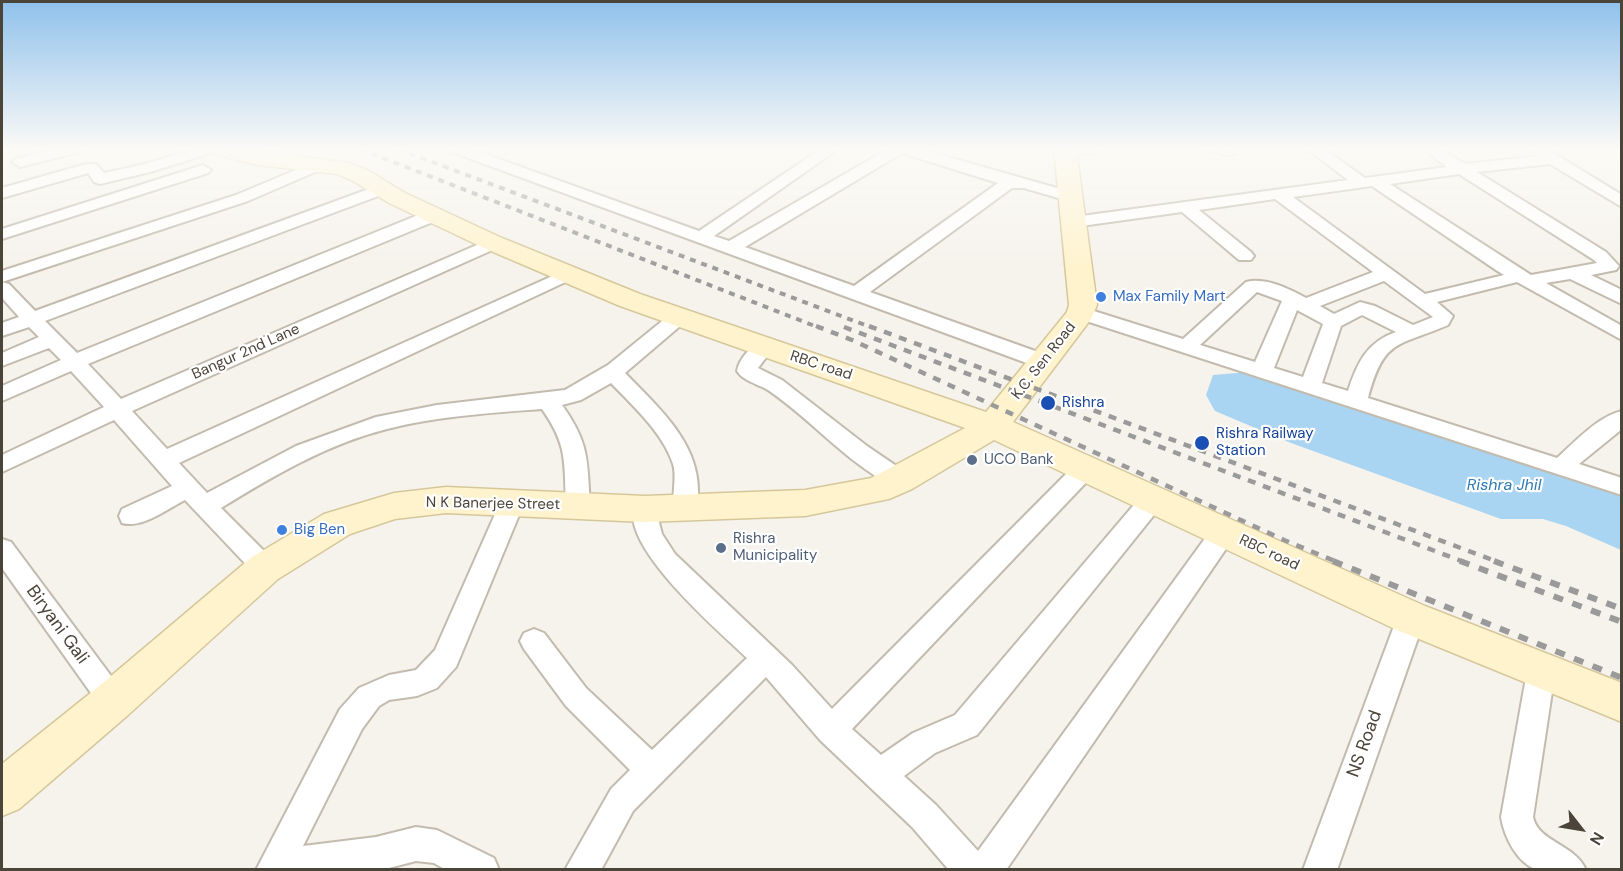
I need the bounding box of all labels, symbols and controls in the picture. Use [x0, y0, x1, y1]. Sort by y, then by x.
place label: Max Family Mart [1113, 288, 1226, 306]
marker: Max Family Mart [1094, 290, 1108, 304]
street label: K.C. Sen Road [1008, 319, 1080, 403]
street label: Bangur 2nd Lane [189, 320, 303, 384]
street label: RBC road [788, 347, 854, 385]
marker: Rishra [1039, 394, 1057, 412]
place label: Rishra [1062, 394, 1104, 412]
place label: Rishra Railway Station [1216, 425, 1314, 460]
marker: Rishra Railway Station [1193, 434, 1211, 452]
place label: UCO Bank [984, 451, 1054, 469]
marker: UCO Bank [965, 453, 979, 467]
water label: Rishra Jhil [1467, 476, 1541, 496]
street label: N K Banerjee Street [426, 494, 560, 514]
place label: Big Ben [294, 521, 345, 539]
marker: Big Ben [275, 523, 289, 537]
place label: Rishra Municipality [733, 530, 817, 565]
street label: RBC road [1236, 531, 1302, 575]
marker: Rishra Municipality [714, 541, 728, 555]
street label: Biryani Gali [21, 581, 93, 669]
street label: NS Road [1343, 708, 1387, 780]
north arrow [1551, 799, 1611, 859]
text: N [1585, 828, 1609, 849]

